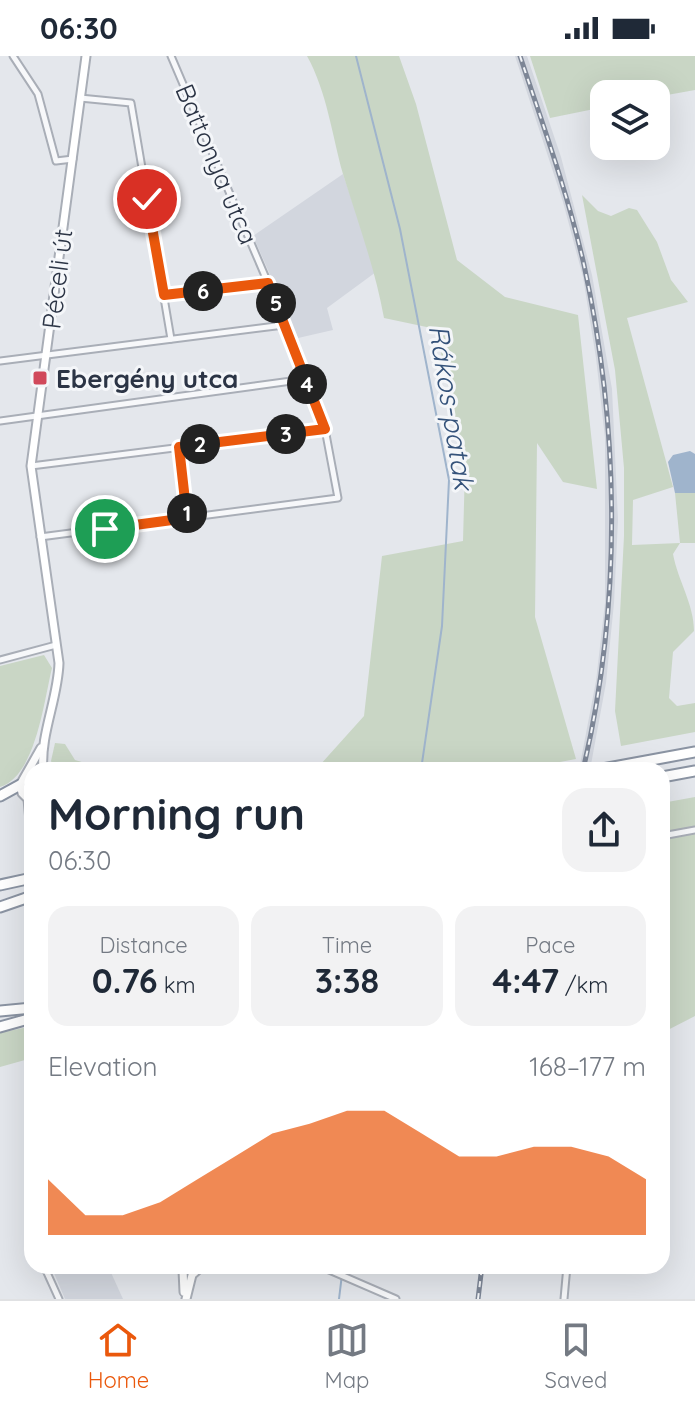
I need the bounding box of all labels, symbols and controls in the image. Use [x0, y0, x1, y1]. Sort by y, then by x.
text: 06:30 [40, 9, 118, 47]
street label: Battonya utca [168, 79, 266, 249]
map controls [590, 80, 670, 160]
button: layers [590, 80, 670, 160]
pin [113, 165, 181, 233]
icon: check [125, 177, 169, 221]
street label: Péceli út [35, 227, 79, 331]
pin: 6 [183, 271, 223, 311]
text: 6 [197, 277, 209, 305]
pin: 5 [256, 283, 296, 323]
text: 5 [270, 289, 282, 317]
water label: Rákos-patak [422, 322, 483, 495]
place label: Ebergény utca [56, 362, 238, 395]
pin: 4 [287, 364, 327, 404]
marker: Ebergény utca [31, 369, 49, 387]
text: 4 [301, 370, 313, 398]
pin: 3 [266, 414, 306, 454]
text: 3 [280, 420, 292, 448]
pin: 2 [180, 424, 220, 464]
text: 2 [194, 430, 206, 458]
pin: 1 [167, 493, 207, 533]
pin [71, 495, 139, 563]
text: 1 [183, 499, 191, 527]
icon: arrive [83, 507, 127, 551]
text: Morning run [48, 786, 305, 841]
button: share [562, 788, 646, 872]
text: 06:30 [48, 844, 111, 877]
text: Distance [100, 931, 188, 959]
text: Time [322, 931, 372, 959]
text: Pace [525, 931, 575, 959]
text: 0.76 [92, 959, 158, 1002]
text: 3:38 [315, 959, 379, 1002]
text: 4:47 [492, 959, 559, 1002]
text: km [158, 971, 195, 999]
text: /km [559, 971, 608, 999]
text: Elevation [48, 1050, 158, 1083]
text: 168–177 m [529, 1050, 646, 1083]
tab: Home [88, 1318, 149, 1394]
tab: Map [325, 1318, 369, 1394]
tab: Saved [545, 1318, 607, 1394]

